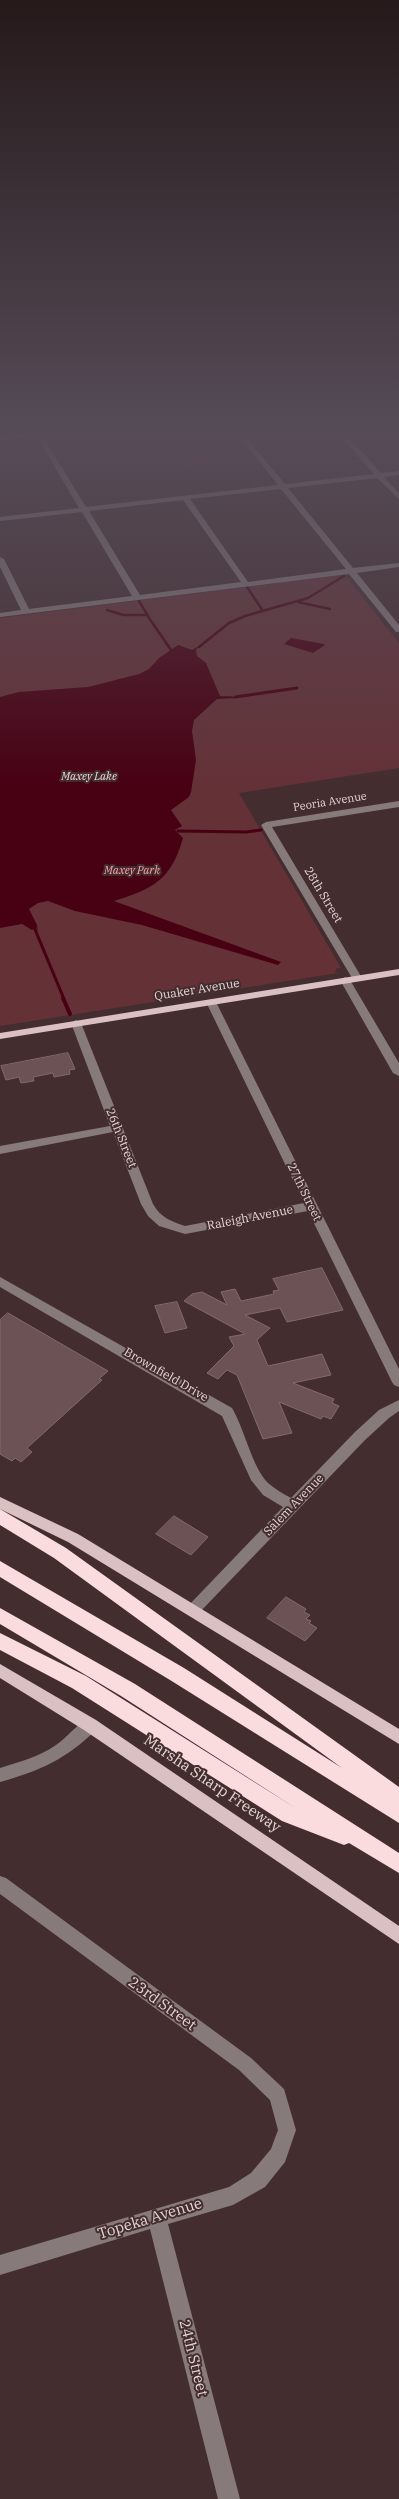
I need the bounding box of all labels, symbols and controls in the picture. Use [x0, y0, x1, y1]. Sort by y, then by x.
water label: Maxey Lake [61, 770, 117, 784]
street label: Peoria Avenue [292, 790, 368, 814]
park label: Maxey Park [104, 864, 160, 878]
street label: 28th Street [301, 864, 345, 926]
street label: Quaker Avenue [153, 976, 241, 1004]
street label: 26th Street [103, 1106, 139, 1170]
street label: 27th Street [284, 1161, 324, 1223]
street label: Raleigh Avenue [206, 1203, 294, 1233]
street label: Brownfield Drive [121, 1345, 211, 1405]
street label: Salem Avenue [261, 1471, 327, 1539]
street label: Marsha Sharp Freeway [140, 1731, 284, 1837]
street label: 23rd Street [125, 1973, 199, 2035]
street label: Topeka Avenue [96, 2195, 204, 2243]
street label: 24th Street [175, 2318, 211, 2398]

